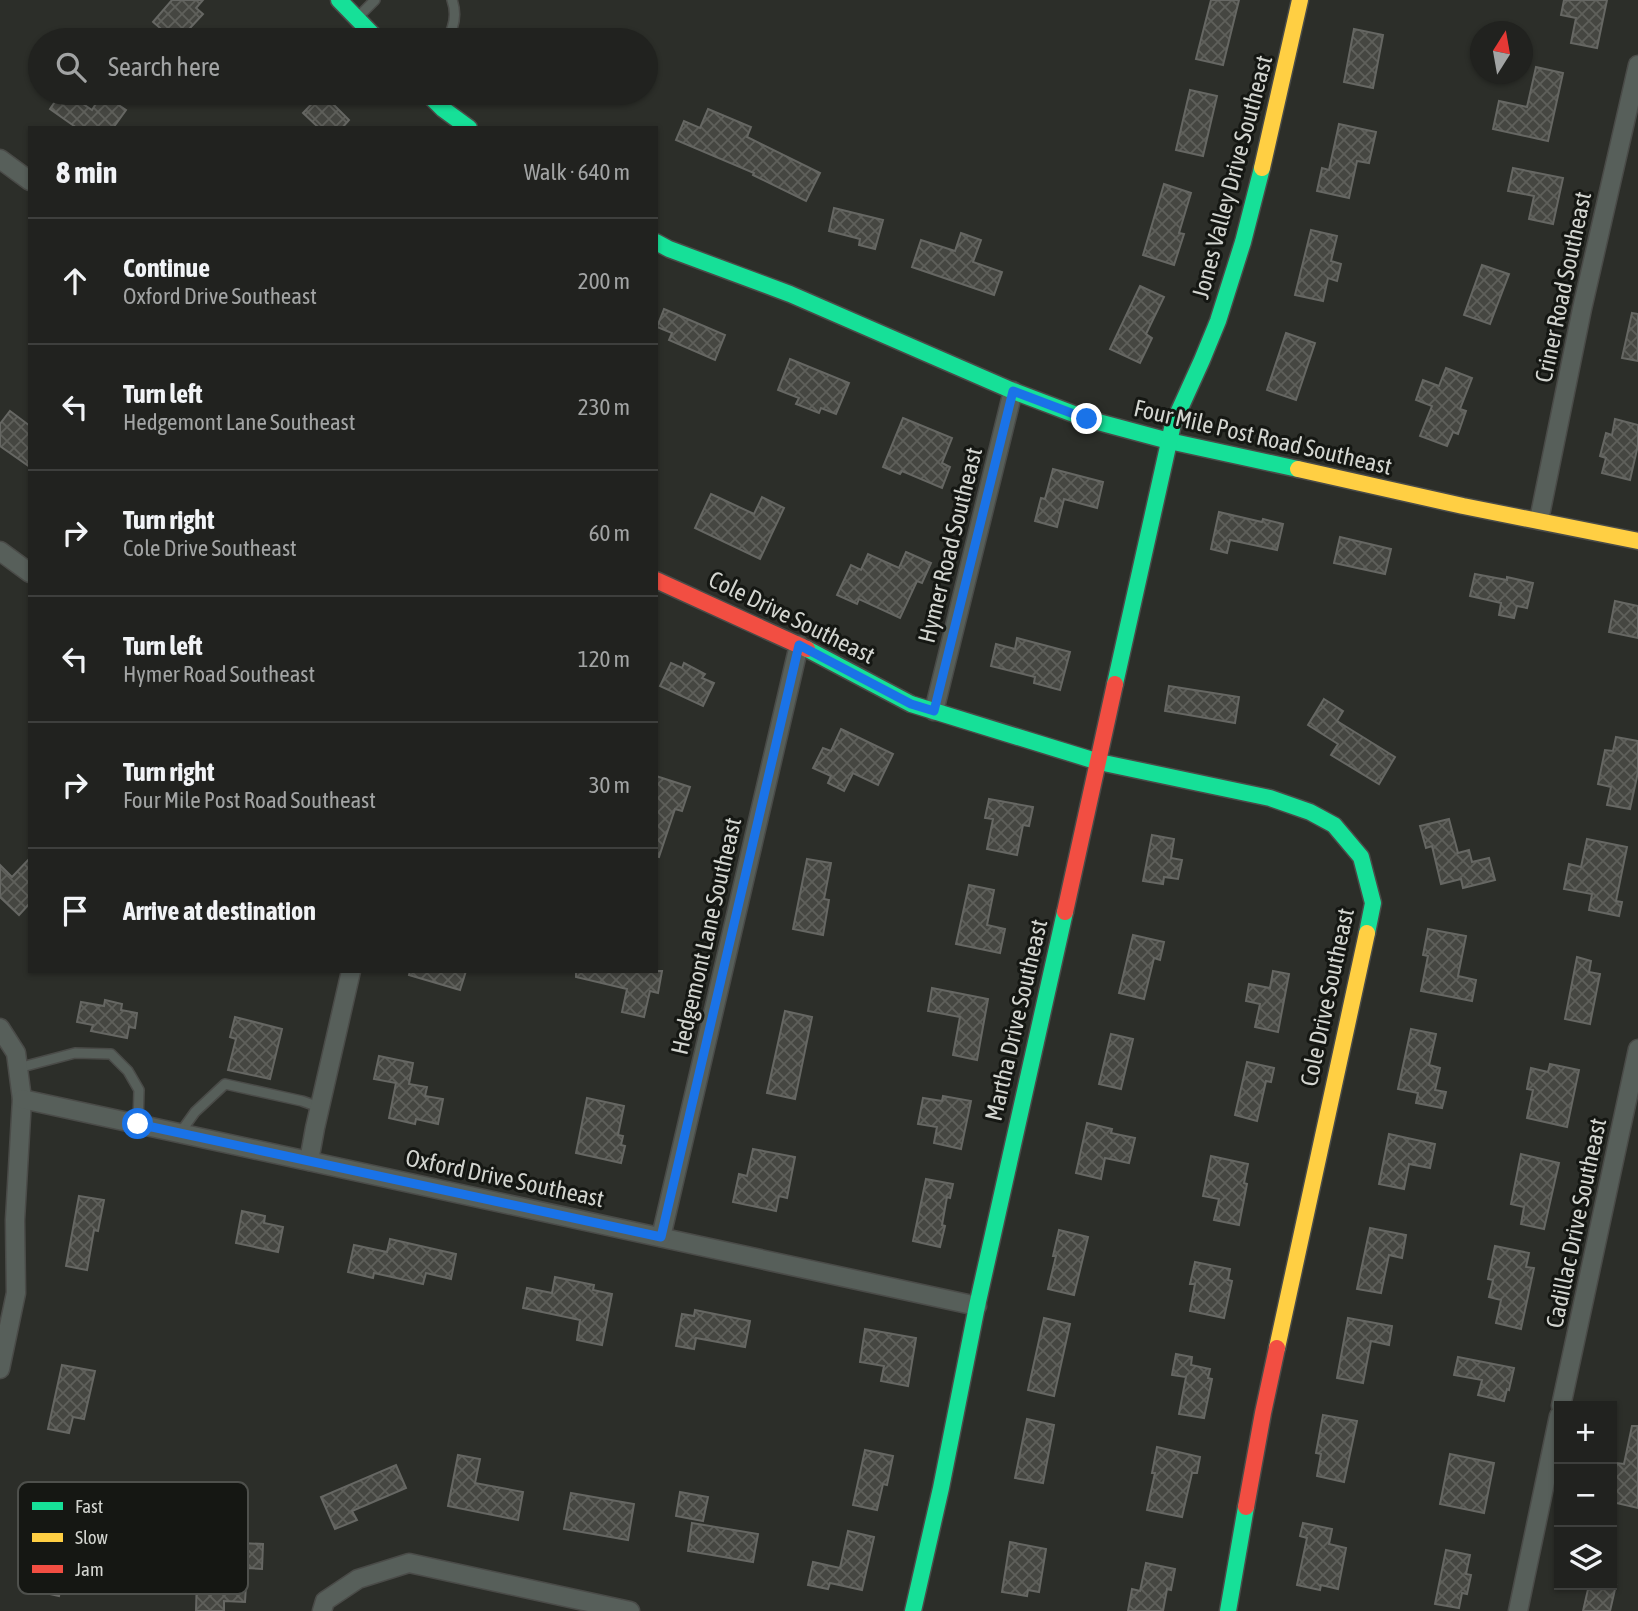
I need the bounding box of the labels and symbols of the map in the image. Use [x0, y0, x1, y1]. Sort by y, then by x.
north arrow [1470, 21, 1533, 84]
street label: Jones Valley Drive Southeast [1187, 52, 1277, 302]
street label: Criner Road Southeast [1530, 189, 1596, 385]
street label: Four Mile Post Road Southeast [1131, 394, 1395, 480]
route end [1071, 403, 1102, 434]
street label: Hymer Road Southeast [913, 444, 987, 646]
street label: Cole Drive Southeast [705, 565, 879, 669]
street label: Hedgemont Lane Southeast [666, 815, 746, 1057]
street label: Cole Drive Southeast [1295, 905, 1359, 1088]
street label: Martha Drive Southeast [980, 917, 1052, 1123]
route start [122, 1108, 153, 1139]
street label: Cadillac Drive Southeast [1541, 1116, 1611, 1330]
street label: Oxford Drive Southeast [403, 1144, 607, 1212]
legend [18, 1482, 248, 1594]
text: Fast [75, 1495, 103, 1517]
text: Slow [75, 1526, 109, 1548]
text: Jam [75, 1558, 104, 1580]

